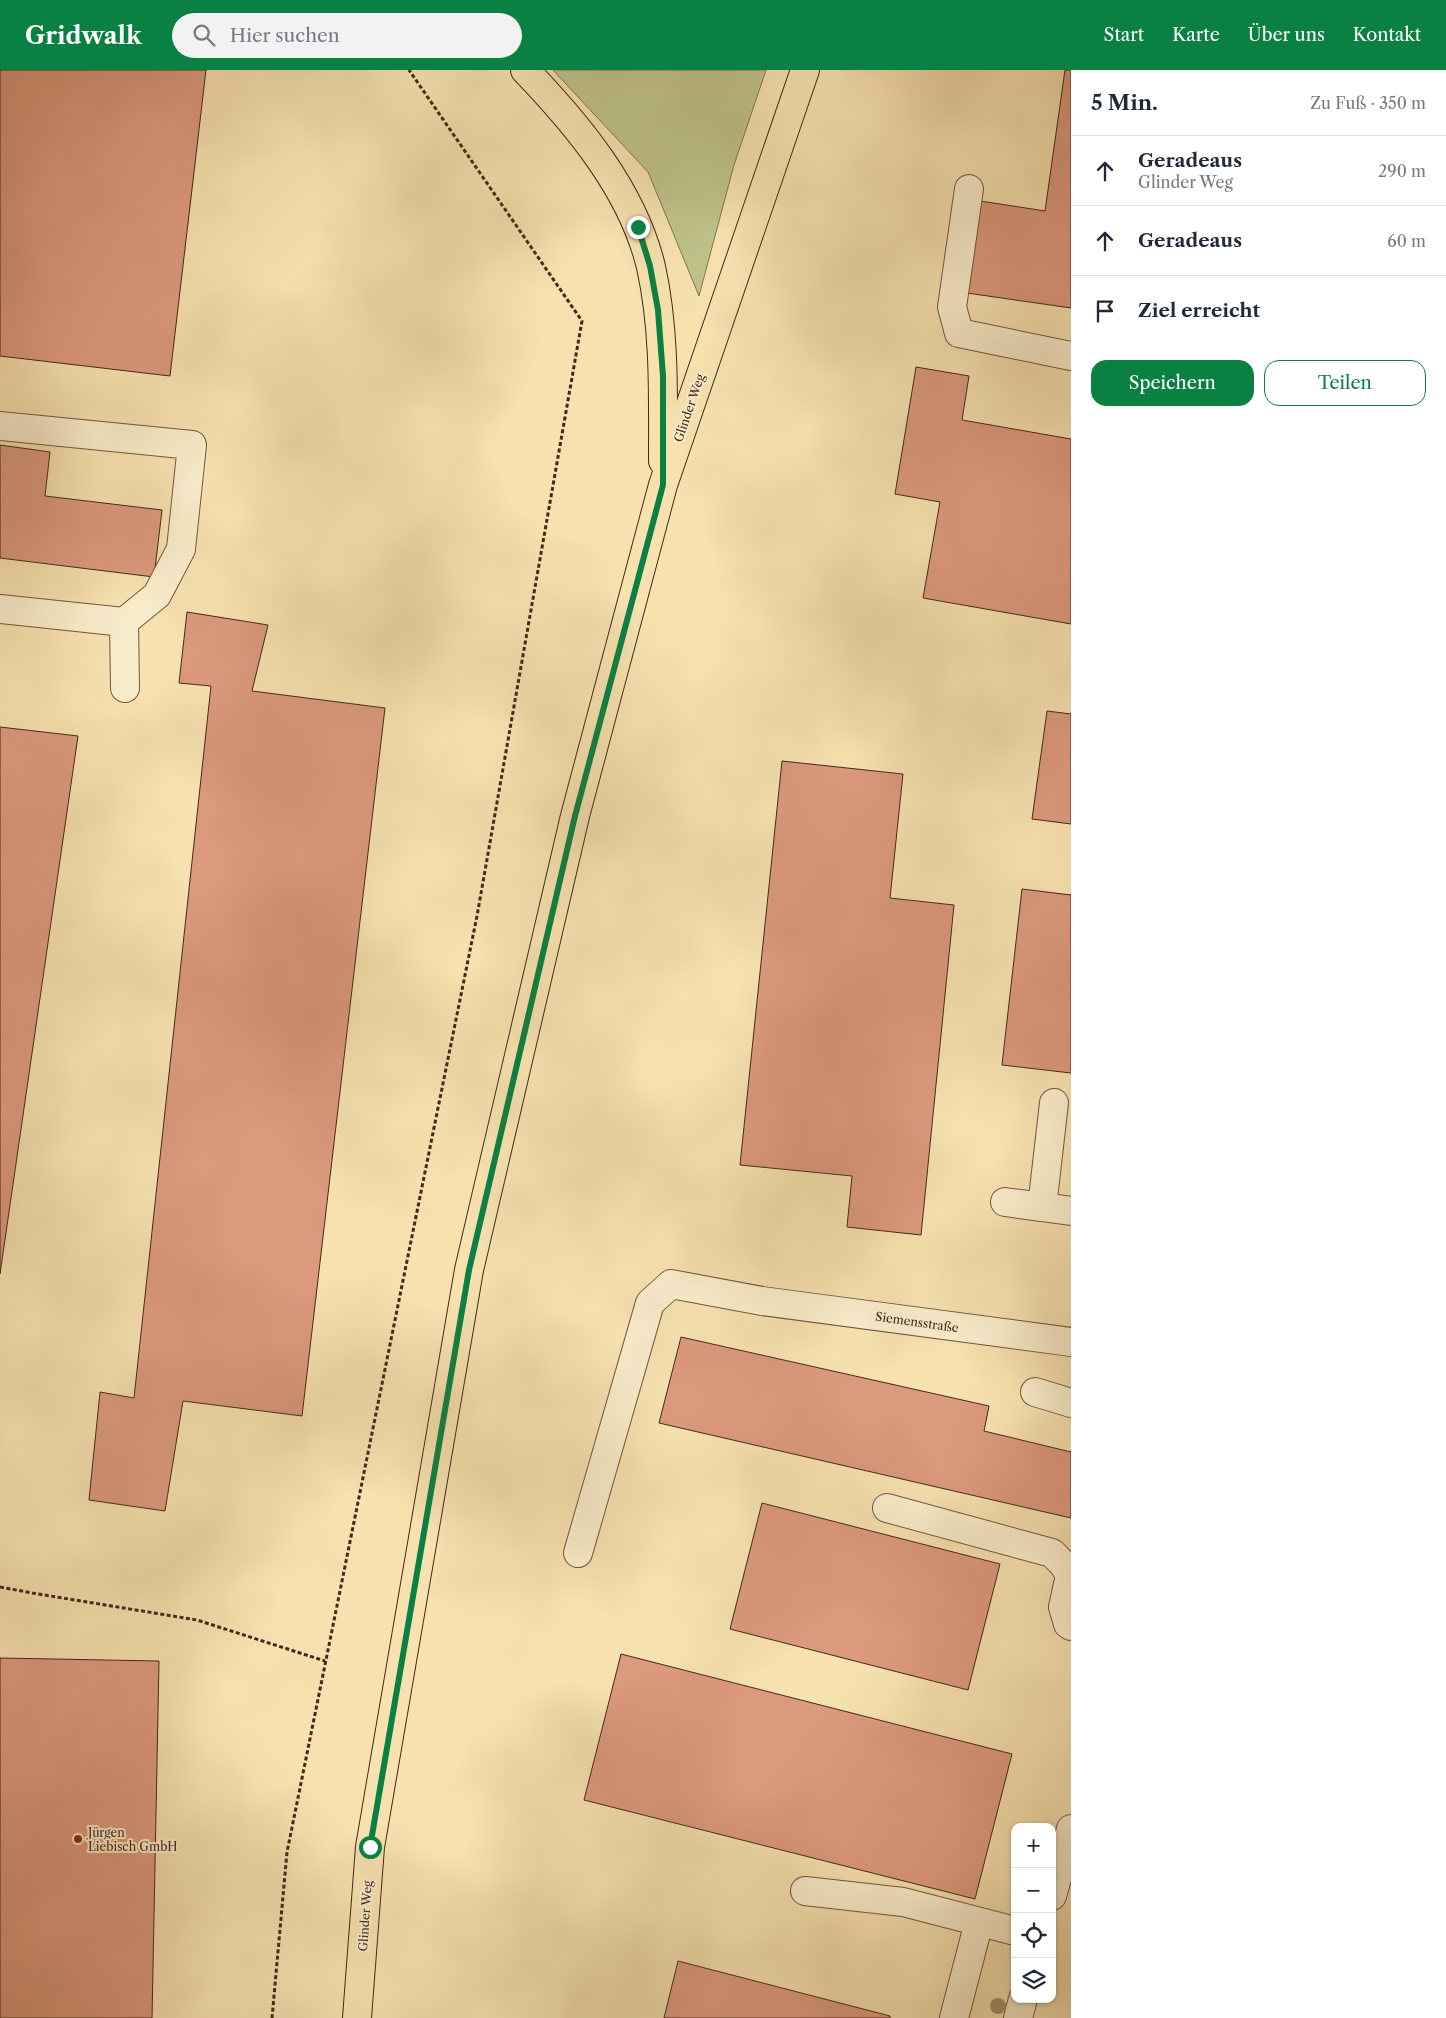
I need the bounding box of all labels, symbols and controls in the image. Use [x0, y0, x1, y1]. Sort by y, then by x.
search box [172, 13, 522, 58]
text: Gridwalk [25, 21, 142, 50]
icon: search [190, 21, 218, 49]
text: Hier suchen [230, 24, 340, 47]
text: Start [1104, 24, 1144, 46]
text: Karte [1172, 24, 1220, 46]
text: Über uns [1248, 24, 1325, 46]
text: Kontakt [1353, 24, 1421, 46]
text: 5 Min. [1091, 90, 1158, 115]
text: Zu Fuß · 350 m [1310, 93, 1426, 113]
text: Geradeaus [1138, 149, 1242, 172]
icon: ahead [1091, 157, 1119, 185]
text: 290 m [1378, 161, 1426, 181]
text: Glinder Weg [1138, 172, 1233, 192]
route end [627, 216, 650, 239]
icon: ahead [1091, 227, 1119, 255]
text: Geradeaus [1138, 229, 1242, 252]
text: 60 m [1387, 231, 1426, 251]
icon: arrive [1091, 297, 1119, 325]
text: Ziel erreicht [1138, 299, 1260, 322]
button: Speichern [1091, 360, 1254, 406]
button: Teilen [1264, 360, 1426, 406]
street label: Glinder Weg [670, 371, 708, 444]
street label: Siemensstraße [874, 1309, 960, 1335]
map controls [1011, 1823, 1056, 2003]
button: + [1011, 1823, 1056, 1868]
place label: Jürgen Liebisch GmbH [86, 1825, 177, 1854]
marker: Jürgen Liebisch GmbH [72, 1833, 84, 1845]
route start [359, 1836, 382, 1859]
button: − [1011, 1868, 1056, 1913]
street label: Glinder Weg [355, 1879, 375, 1952]
button: locate [1011, 1913, 1056, 1958]
button: layers [1011, 1958, 1056, 2003]

